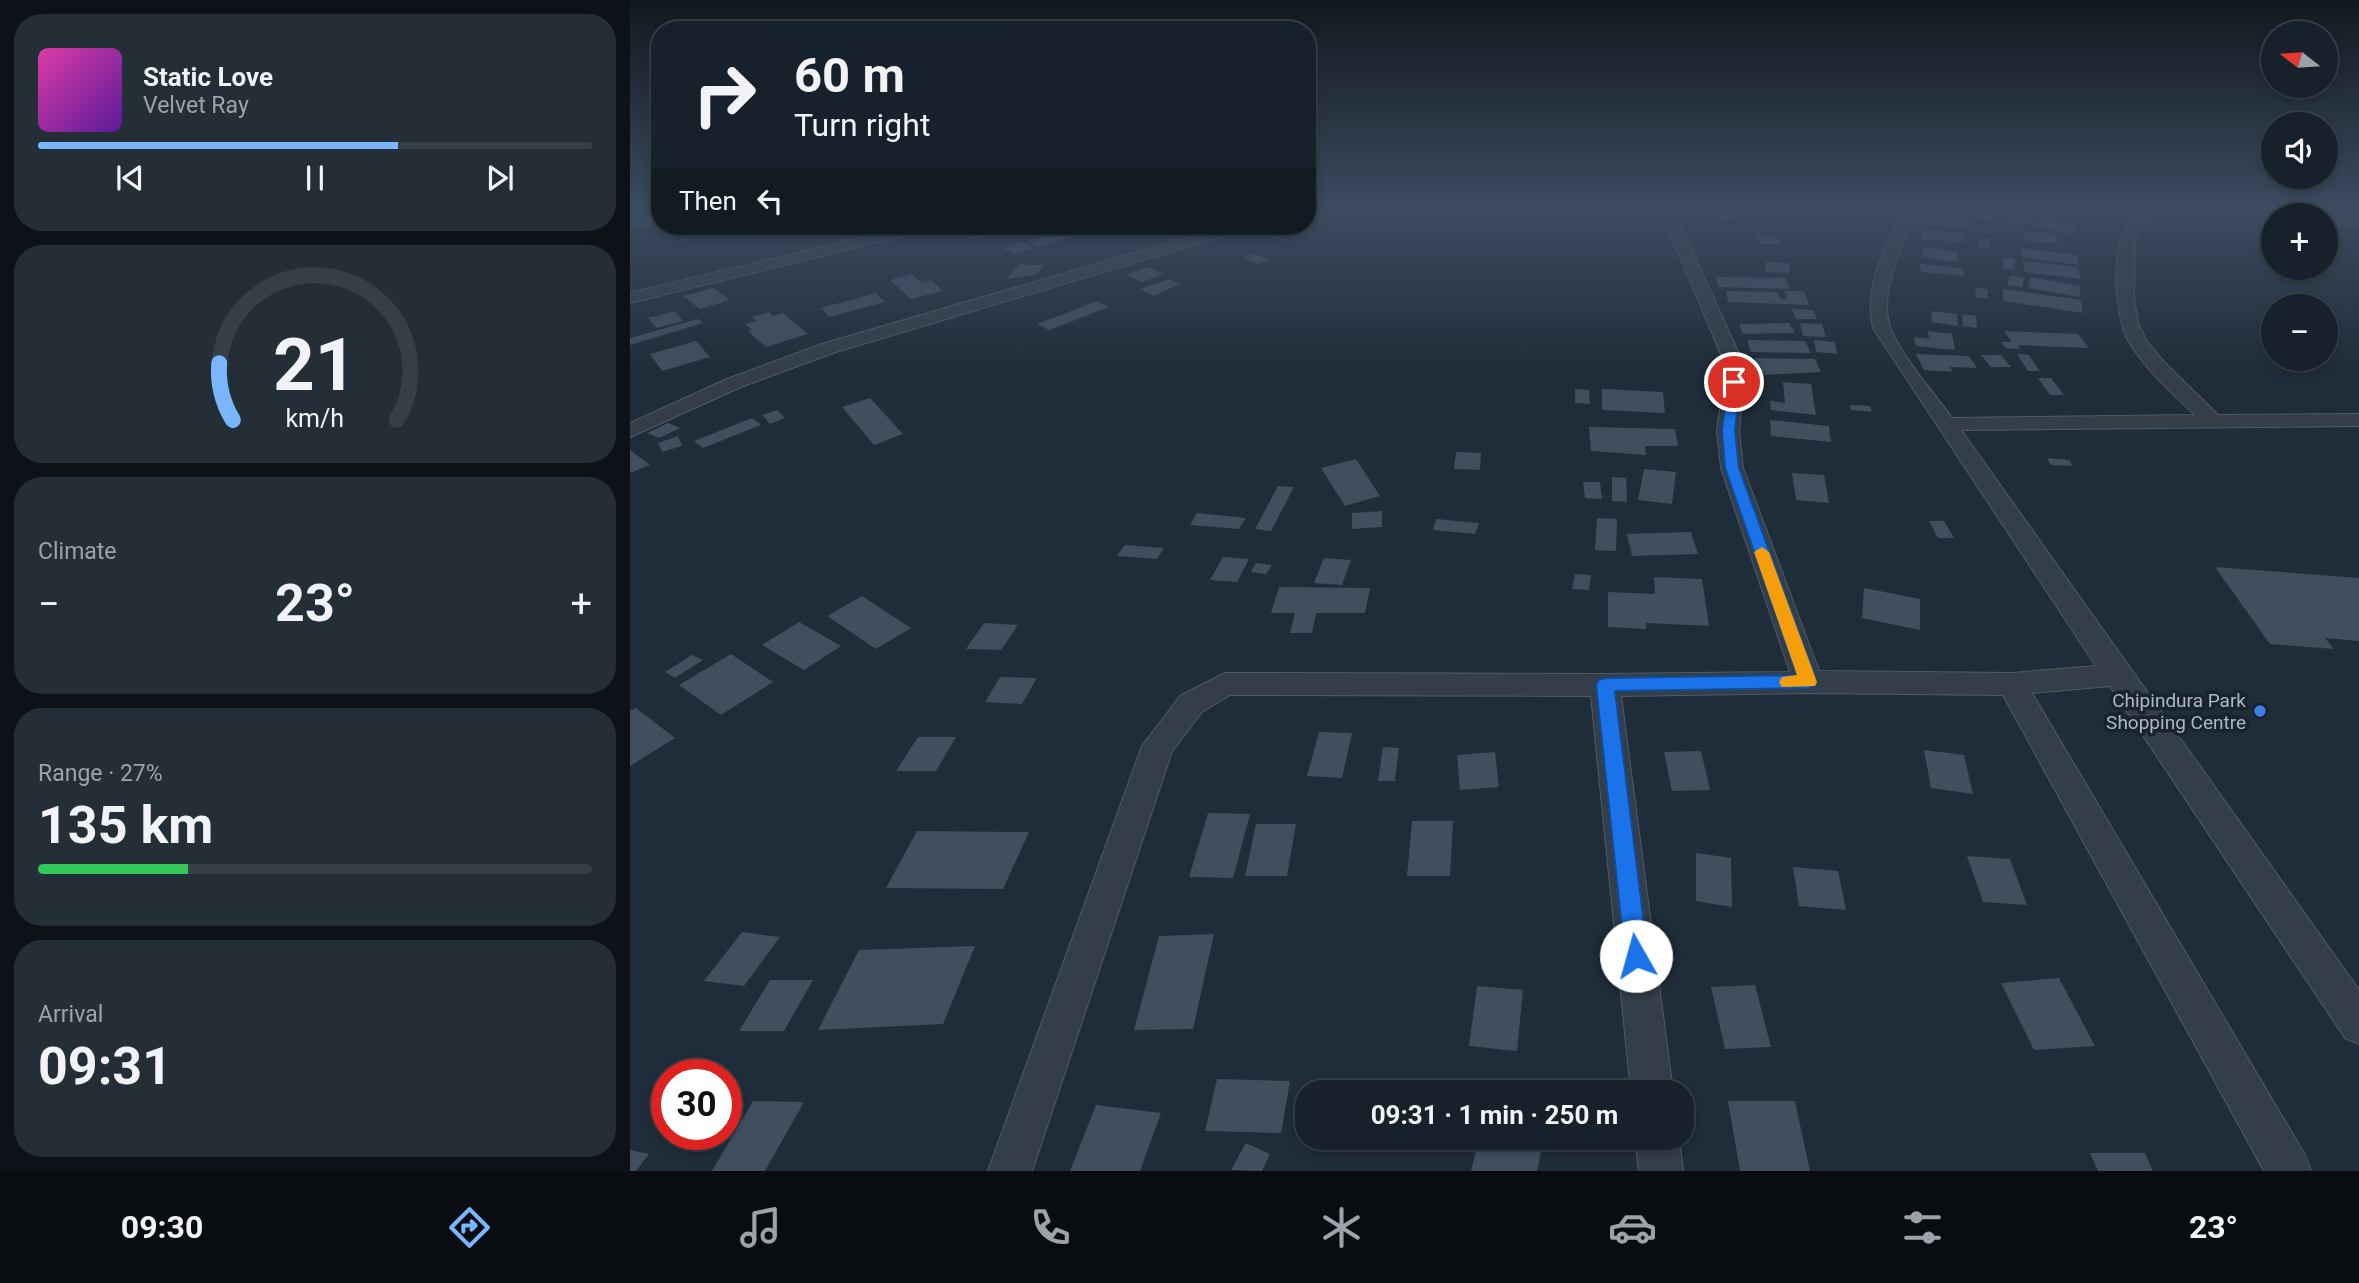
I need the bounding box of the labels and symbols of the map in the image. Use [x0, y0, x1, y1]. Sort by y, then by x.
north arrow [2261, 21, 2338, 98]
pin [1704, 352, 1764, 412]
place label: Chipindura Park Shopping Centre [2106, 689, 2246, 734]
marker: Chipindura Park Shopping Centre [2252, 703, 2268, 719]
position arrow [1599, 919, 1673, 993]
speed limit sign: 30 [651, 1059, 742, 1150]

